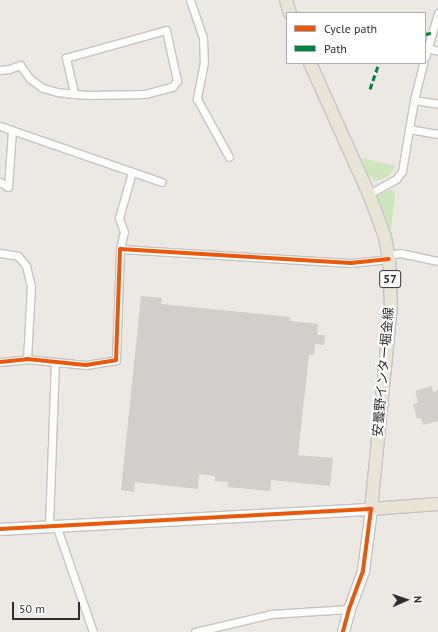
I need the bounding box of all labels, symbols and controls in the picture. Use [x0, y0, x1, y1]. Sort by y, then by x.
legend [286, 12, 426, 64]
text: Cycle path [324, 21, 377, 36]
text: Path [324, 41, 347, 56]
road number: 57 [379, 269, 401, 289]
street label: 安曇野インター堀金線 [371, 307, 397, 437]
north arrow [386, 580, 426, 620]
scale bar [14, 594, 82, 620]
text: N [411, 596, 425, 603]
text: 50 m [19, 601, 45, 616]

